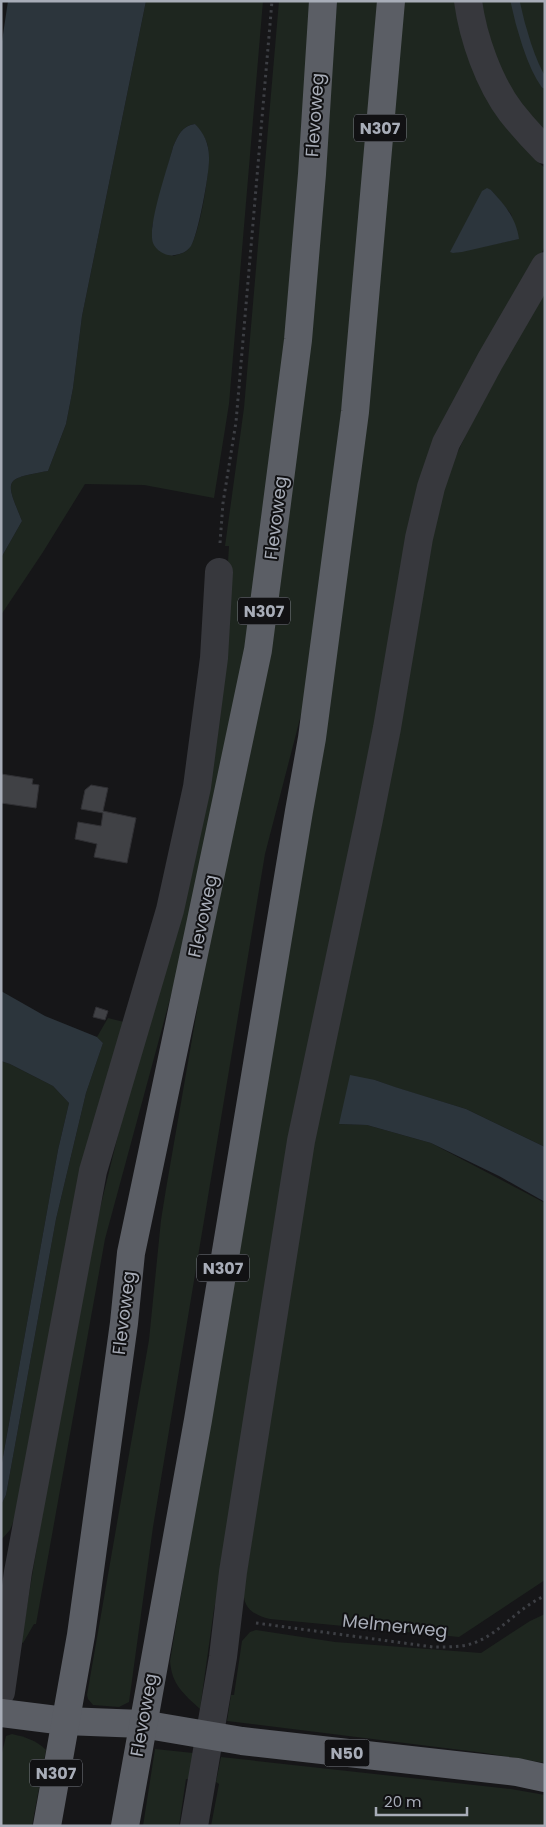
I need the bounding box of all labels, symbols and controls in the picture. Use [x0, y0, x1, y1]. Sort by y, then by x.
street label: Flevoweg [299, 72, 330, 158]
road number: N307 [354, 115, 406, 142]
street label: Flevoweg [258, 475, 293, 561]
road number: N307 [238, 598, 290, 624]
street label: Flevoweg [182, 872, 224, 960]
road number: N307 [197, 1254, 249, 1282]
street label: Flevoweg [106, 1270, 141, 1356]
street label: Melmerweg [341, 1608, 449, 1643]
street label: Flevoweg [124, 1671, 163, 1759]
road number: N50 [324, 1740, 370, 1766]
road number: N307 [30, 1760, 82, 1786]
scale bar [376, 1784, 467, 1816]
text: 20 m [384, 1791, 422, 1812]

